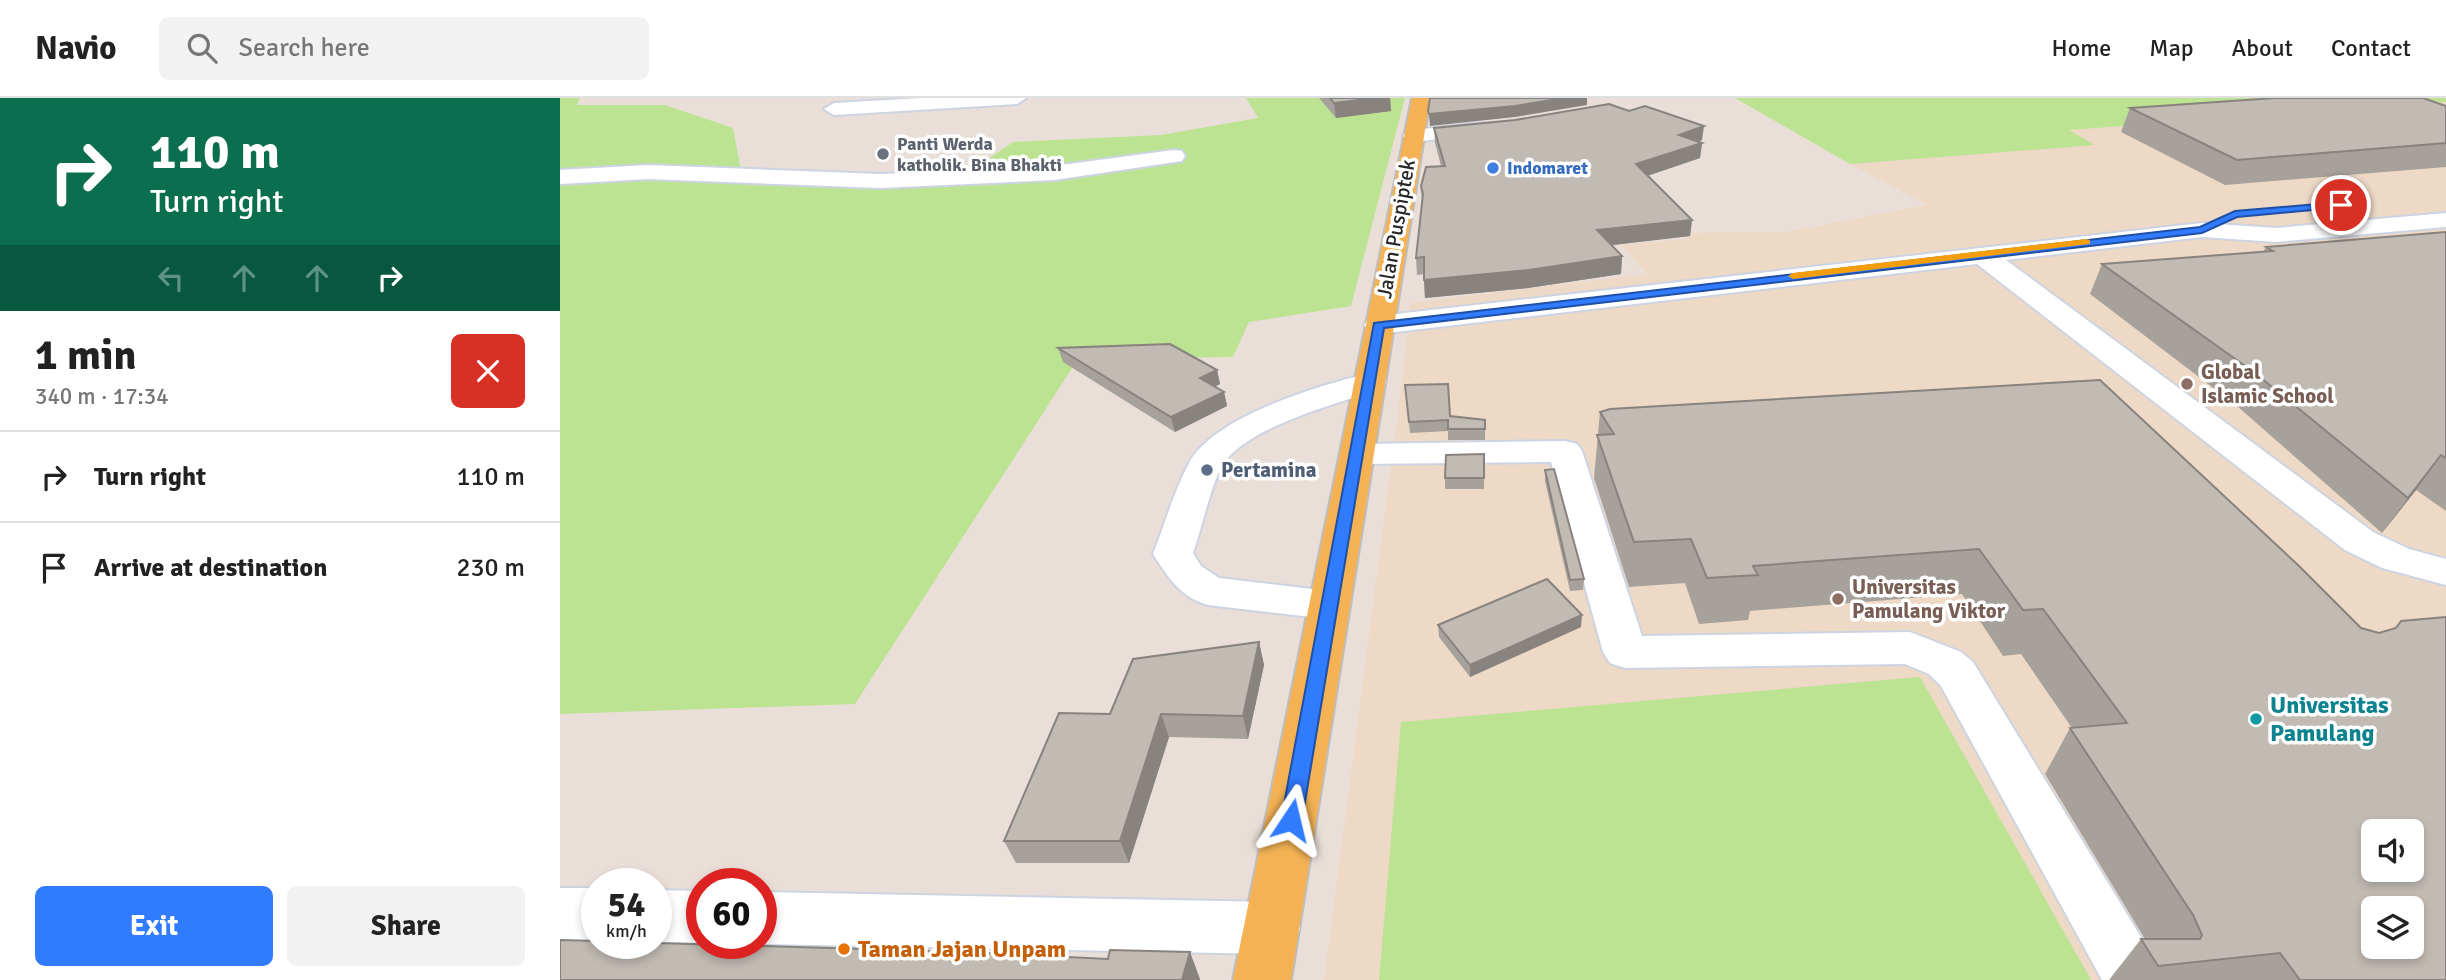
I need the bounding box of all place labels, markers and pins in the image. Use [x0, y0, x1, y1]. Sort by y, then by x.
place label: Panti Werda katholik. Bina Bhakti [897, 133, 1062, 176]
marker: Panti Werda katholik. Bina Bhakti [875, 146, 891, 162]
place label: Indomaret [1507, 157, 1588, 179]
marker: Indomaret [1485, 160, 1501, 176]
pin [2311, 175, 2371, 235]
place label: Global Islamic School [2201, 359, 2334, 409]
marker: Global Islamic School [2179, 376, 2195, 392]
place label: Pertamina [1221, 457, 1317, 483]
marker: Pertamina [1199, 462, 1215, 478]
place label: Universitas Pamulang Viktor [1852, 574, 2006, 624]
marker: Universitas Pamulang Viktor [1830, 591, 1846, 607]
place label: Universitas Pamulang [2270, 690, 2389, 748]
marker: Universitas Pamulang [2248, 711, 2264, 727]
place label: Taman Jajan Unpam [858, 934, 1066, 964]
marker: Taman Jajan Unpam [836, 941, 852, 957]

